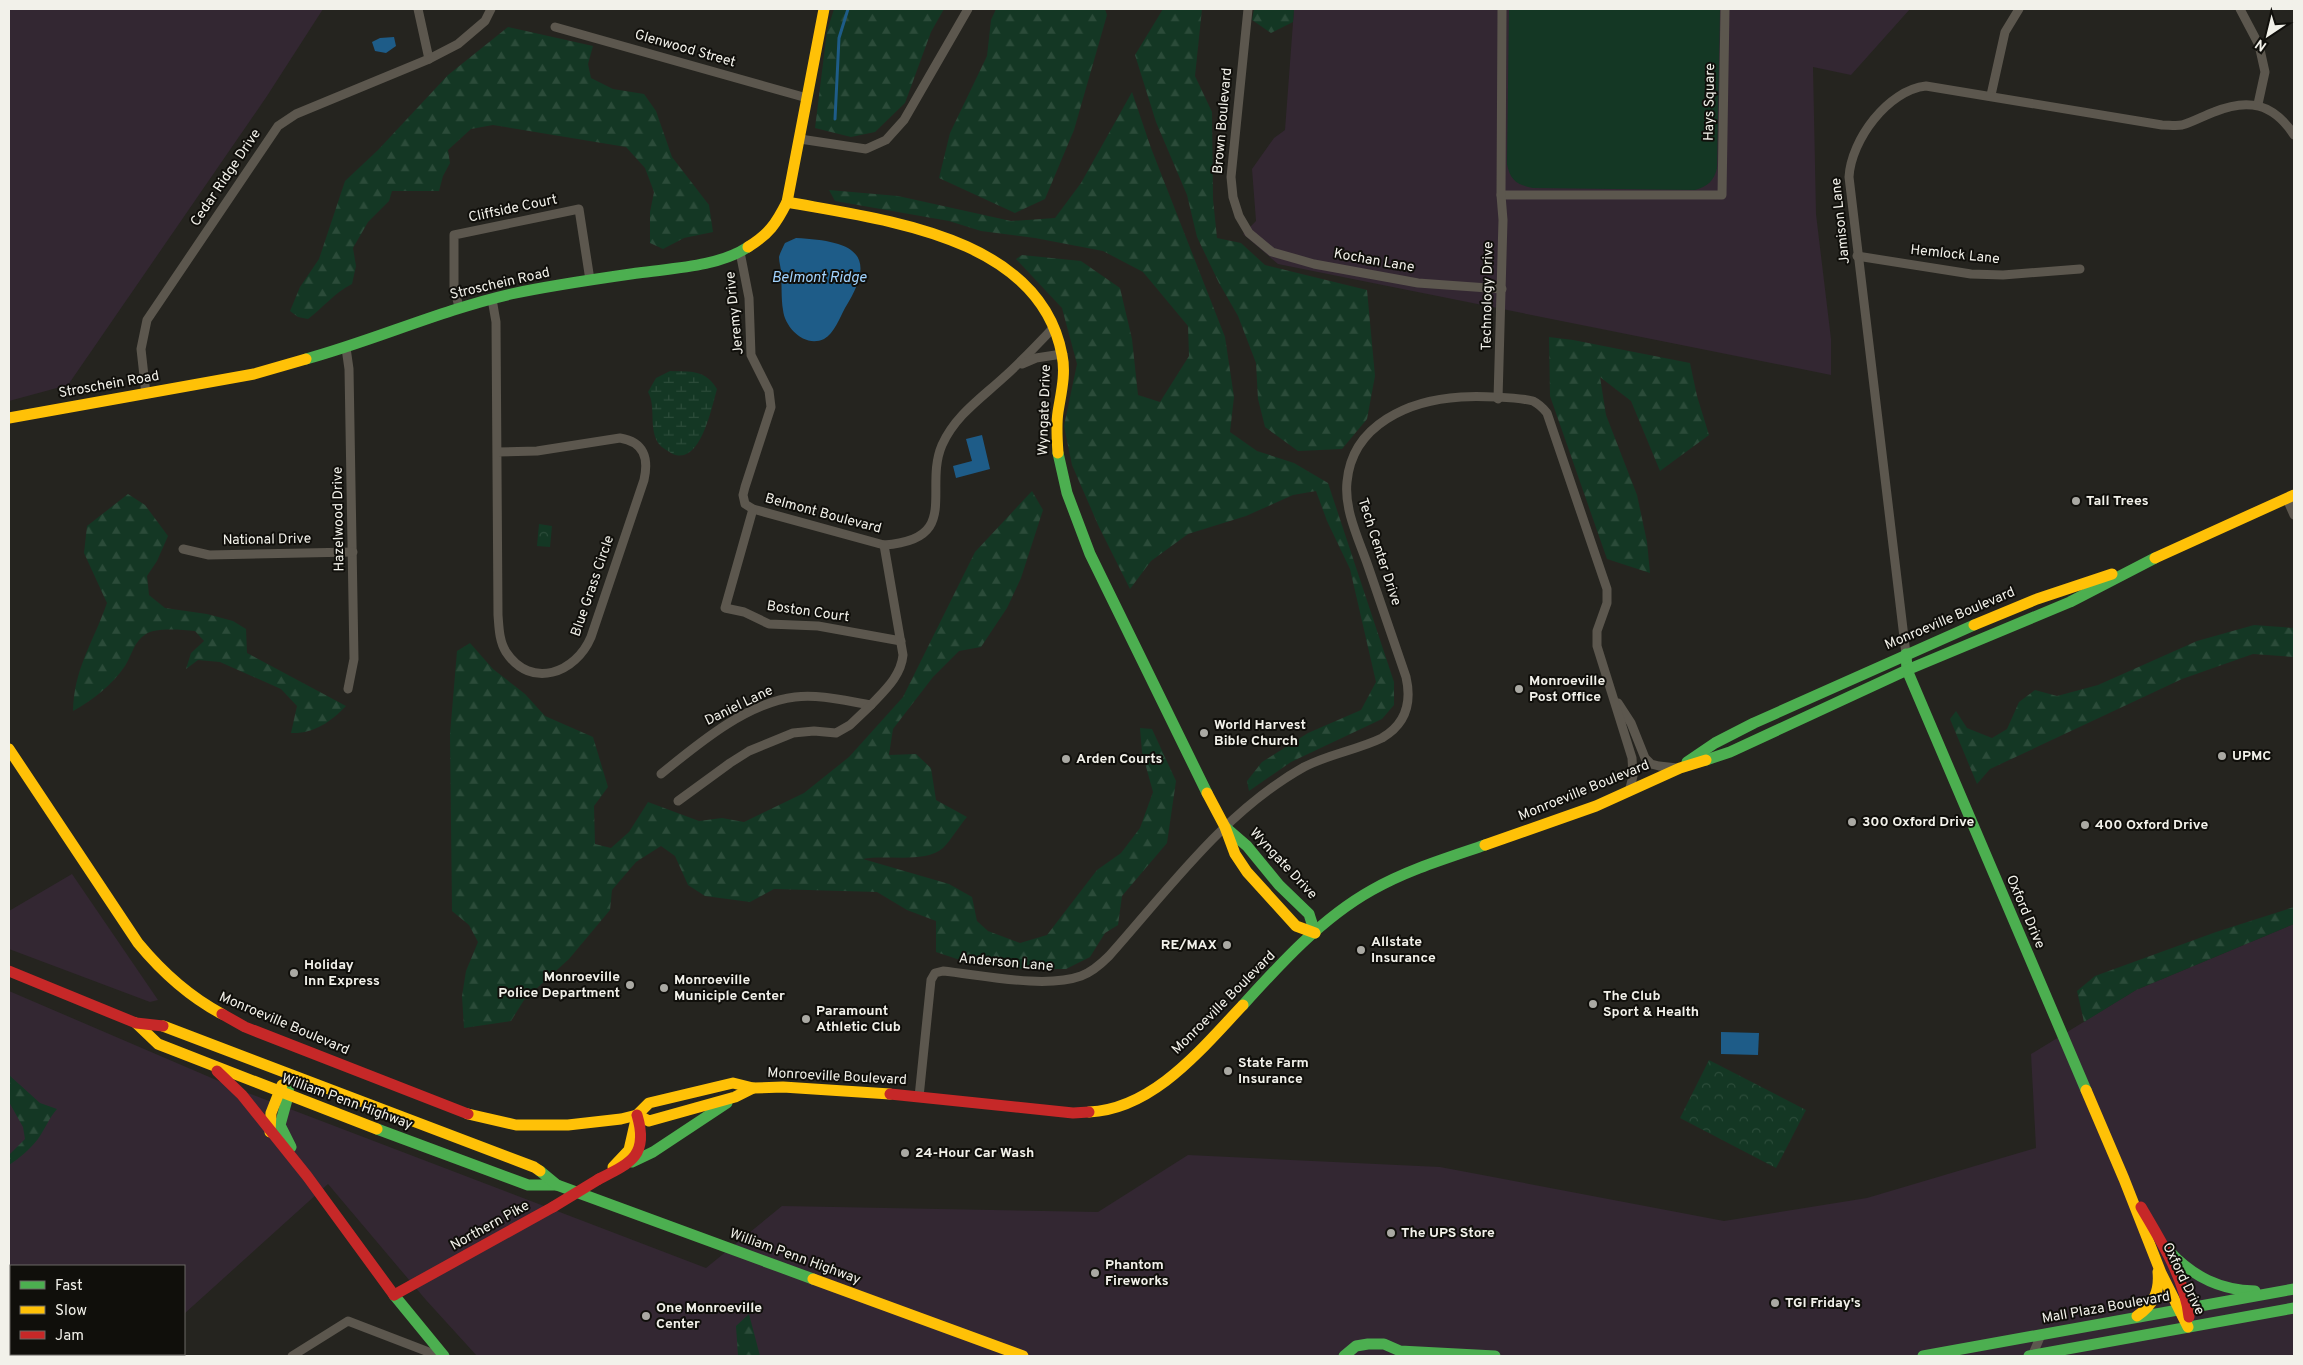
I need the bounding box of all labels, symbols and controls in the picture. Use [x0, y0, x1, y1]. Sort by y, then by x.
north arrow [2243, 10, 2293, 60]
street label: Glenwood Street [632, 26, 738, 72]
text: N [2252, 35, 2270, 54]
street label: Hays Square [1701, 63, 1719, 141]
street label: Brown Boulevard [1210, 67, 1236, 175]
street label: Cedar Ridge Drive [187, 126, 265, 230]
street label: Jamison Lane [1828, 177, 1854, 265]
street label: Cliffside Court [467, 191, 559, 227]
street label: Technology Drive [1479, 241, 1497, 351]
street label: Hemlock Lane [1909, 242, 2001, 268]
street label: Kochan Lane [1332, 246, 1416, 276]
street label: Stroschein Road [448, 264, 552, 304]
water label: Belmont Ridge [771, 269, 867, 288]
street label: Jeremy Drive [722, 270, 748, 356]
street label: Wyngate Drive [1035, 364, 1055, 456]
street label: Stroschein Road [57, 368, 161, 402]
street label: Hazelwood Drive [330, 466, 348, 572]
street label: Belmont Boulevard [763, 490, 883, 538]
place label: Tall Trees [2086, 493, 2149, 510]
marker: Tall Trees [2070, 495, 2082, 507]
street label: Tech Center Drive [1354, 496, 1404, 608]
street label: National Drive [223, 531, 311, 549]
street label: Blue Grass Circle [568, 533, 618, 639]
street label: Monroeville Boulevard [1882, 584, 2018, 654]
street label: Boston Court [766, 598, 850, 626]
place label: Monroeville Post Office [1529, 673, 1605, 706]
street label: Daniel Lane [702, 682, 776, 730]
marker: Monroeville Post Office [1513, 683, 1525, 695]
place label: World Harvest Bible Church [1214, 717, 1306, 750]
marker: World Harvest Bible Church [1198, 727, 1210, 739]
place label: UPMC [2232, 748, 2271, 765]
marker: UPMC [2216, 750, 2228, 762]
place label: Arden Courts [1076, 751, 1163, 768]
marker: Arden Courts [1060, 753, 1072, 765]
street label: Monroeville Boulevard [1516, 757, 1652, 825]
place label: 300 Oxford Drive [1862, 814, 1975, 831]
marker: 300 Oxford Drive [1846, 816, 1858, 828]
place label: 400 Oxford Drive [2095, 817, 2208, 834]
marker: 400 Oxford Drive [2079, 819, 2091, 831]
street label: Wyngate Drive [1246, 825, 1320, 903]
street label: Oxford Drive [2002, 873, 2048, 951]
place label: Allstate Insurance [1371, 934, 1436, 967]
place label: RE/MAX [1161, 937, 1217, 954]
marker: RE/MAX [1221, 939, 1233, 951]
marker: Allstate Insurance [1355, 944, 1367, 956]
street label: Monroeville Boulevard [1169, 948, 1279, 1058]
street label: Anderson Lane [958, 950, 1054, 976]
place label: Holiday Inn Express [304, 957, 380, 990]
marker: Holiday Inn Express [288, 967, 300, 979]
place label: Monroeville Police Department [498, 969, 620, 1002]
place label: Monroeville Municiple Center [674, 972, 785, 1005]
marker: Monroeville Police Department [624, 979, 636, 991]
marker: Monroeville Municiple Center [658, 982, 670, 994]
place label: The Club Sport & Health [1603, 988, 1699, 1021]
street label: Monroeville Boulevard [216, 989, 352, 1059]
marker: The Club Sport & Health [1587, 998, 1599, 1010]
place label: Paramount Athletic Club [816, 1003, 901, 1036]
marker: Paramount Athletic Club [800, 1013, 812, 1025]
place label: State Farm Insurance [1238, 1055, 1309, 1088]
street label: Monroeville Boulevard [767, 1065, 907, 1089]
marker: State Farm Insurance [1222, 1065, 1234, 1077]
street label: William Penn Highway [279, 1070, 415, 1134]
place label: 24-Hour Car Wash [915, 1145, 1034, 1162]
marker: 24-Hour Car Wash [899, 1147, 911, 1159]
street label: Northern Pike [448, 1197, 532, 1255]
street label: William Penn Highway [727, 1225, 863, 1289]
place label: The UPS Store [1401, 1225, 1495, 1242]
marker: The UPS Store [1385, 1227, 1397, 1239]
street label: Oxford Drive [2158, 1240, 2208, 1318]
place label: Phantom Fireworks [1105, 1257, 1169, 1290]
legend [10, 1265, 185, 1355]
marker: Phantom Fireworks [1089, 1267, 1101, 1279]
text: Fast [55, 1277, 83, 1296]
street label: Mall Plaza Boulevard [2041, 1288, 2171, 1328]
place label: TGI Friday's [1785, 1295, 1861, 1312]
marker: TGI Friday's [1769, 1297, 1781, 1309]
place label: One Monroeville Center [656, 1300, 762, 1333]
text: Slow [55, 1302, 87, 1321]
marker: One Monroeville Center [640, 1310, 652, 1322]
text: Jam [55, 1327, 84, 1346]

